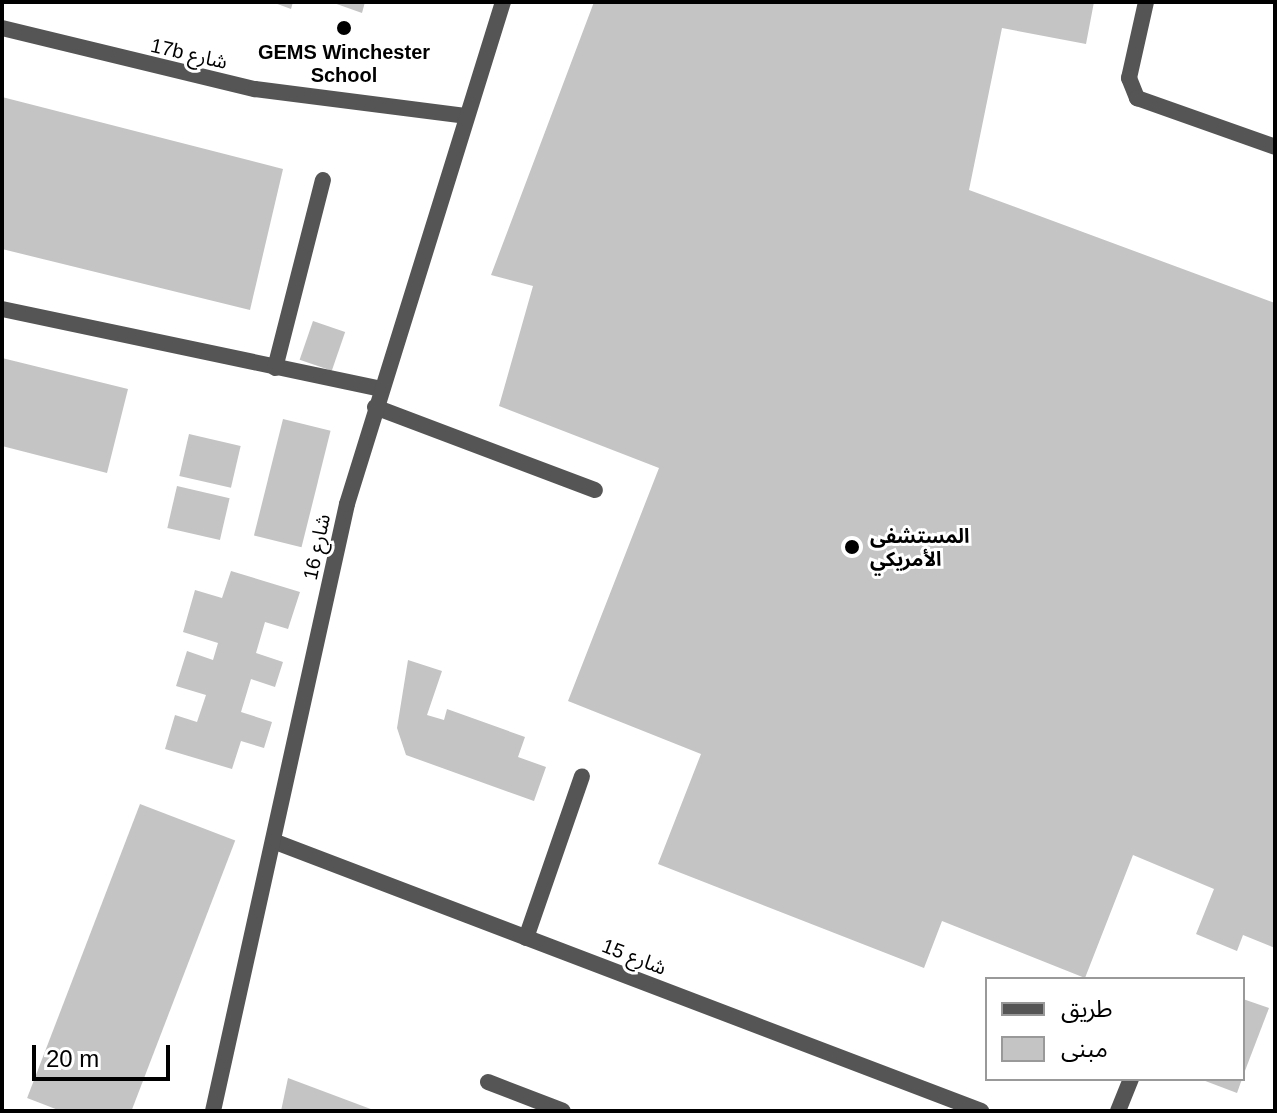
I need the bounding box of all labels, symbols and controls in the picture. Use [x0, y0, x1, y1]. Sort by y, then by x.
marker: GEMS Winchester School [335, 19, 353, 37]
street label: 17b شارع [148, 34, 230, 74]
place label: GEMS Winchester School [258, 40, 430, 87]
street label: شارع 16 [298, 512, 336, 582]
place label: المستشفى الأمريكي [870, 524, 969, 571]
marker: المستشفى الأمريكي [841, 536, 863, 558]
street label: شارع 15 [599, 934, 669, 980]
legend [985, 977, 1245, 1081]
text: طريق [1061, 995, 1113, 1022]
scale bar [36, 1029, 174, 1079]
text: مبنى [1061, 1035, 1108, 1062]
text: 20 m [46, 1045, 99, 1072]

